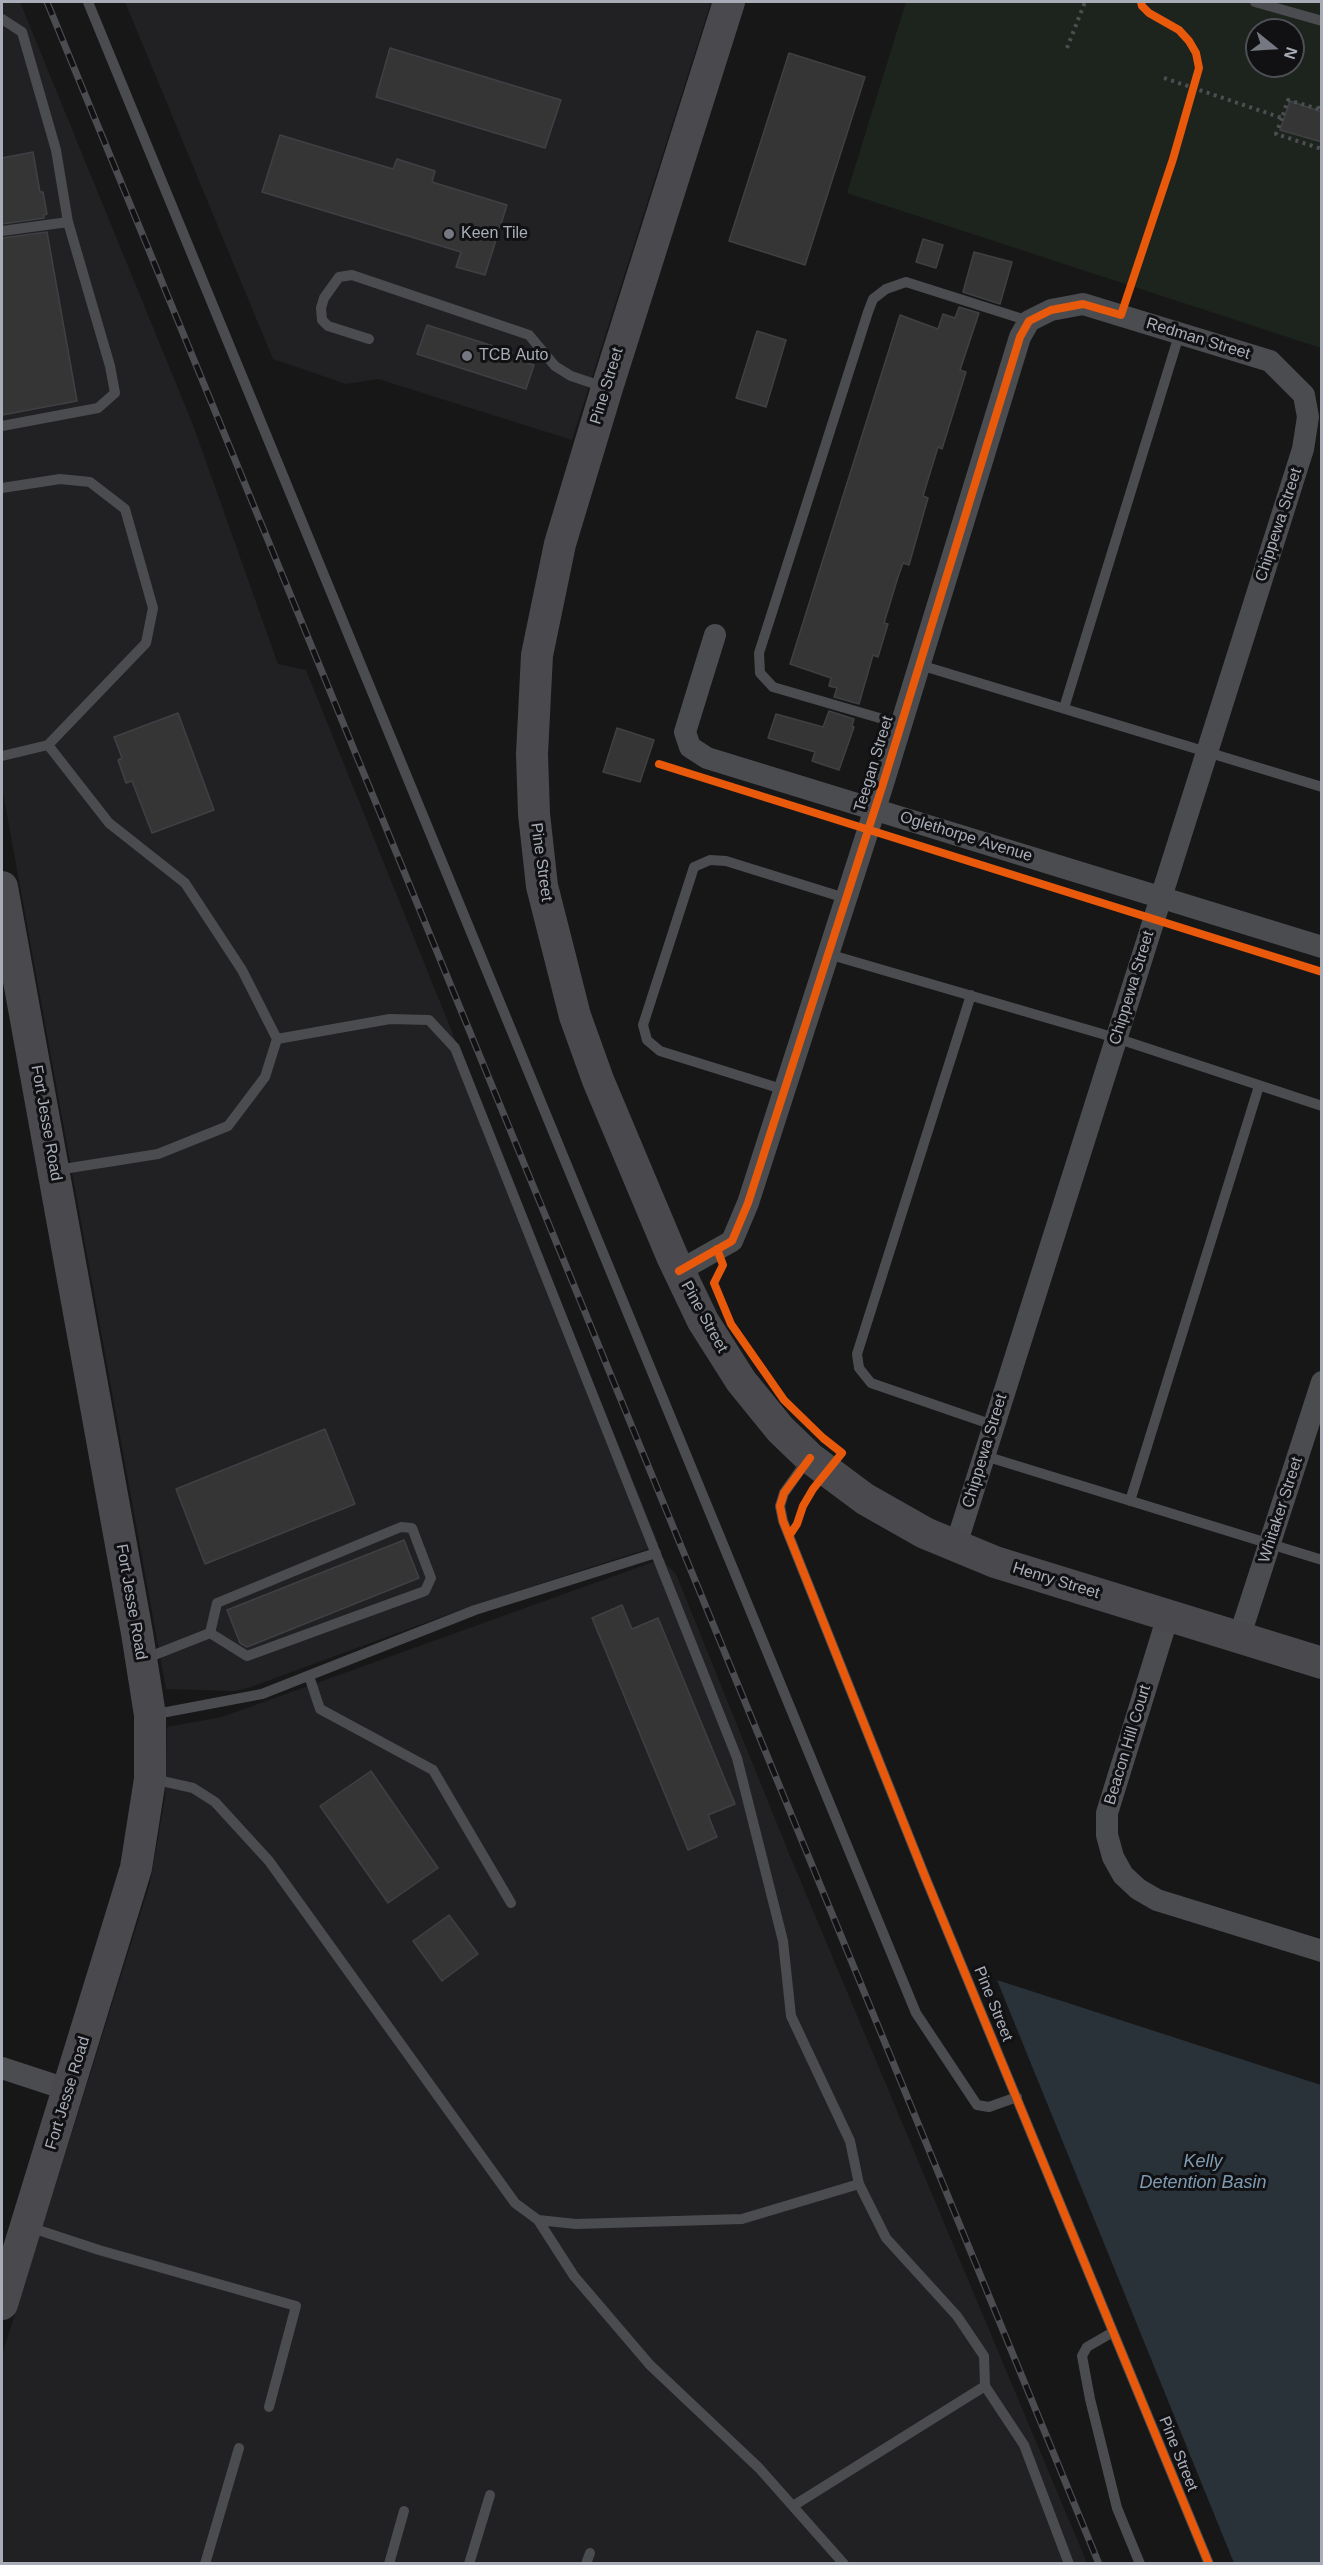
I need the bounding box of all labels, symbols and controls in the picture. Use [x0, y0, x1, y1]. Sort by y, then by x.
north arrow [1245, 18, 1305, 78]
text: N [1281, 45, 1301, 61]
place label: Keen Tile [461, 224, 528, 244]
marker: Keen Tile [442, 227, 456, 241]
street label: Redman Street [1144, 314, 1252, 364]
street label: Pine Street [586, 345, 628, 427]
place label: TCB Auto [479, 346, 548, 366]
marker: TCB Auto [460, 349, 474, 363]
street label: Chippewa Street [1252, 466, 1306, 584]
street label: Teegan Street [850, 714, 898, 814]
street label: Oglethorpe Avenue [897, 808, 1035, 866]
street label: Pine Street [526, 821, 556, 903]
street label: Chippewa Street [1106, 929, 1158, 1047]
street label: Fort Jesse Road [26, 1064, 66, 1182]
street label: Pine Street [676, 1278, 732, 1356]
street label: Chippewa Street [959, 1392, 1011, 1510]
street label: Whitaker Street [1255, 1455, 1307, 1565]
street label: Fort Jesse Road [111, 1543, 151, 1661]
street label: Henry Street [1010, 1559, 1102, 1603]
street label: Beacon Hill Court [1101, 1683, 1155, 1807]
street label: Pine Street [969, 1964, 1017, 2044]
street label: Fort Jesse Road [42, 2034, 94, 2152]
water label: Kelly Detention Basin [1139, 2151, 1267, 2194]
street label: Pine Street [1154, 2414, 1202, 2494]

